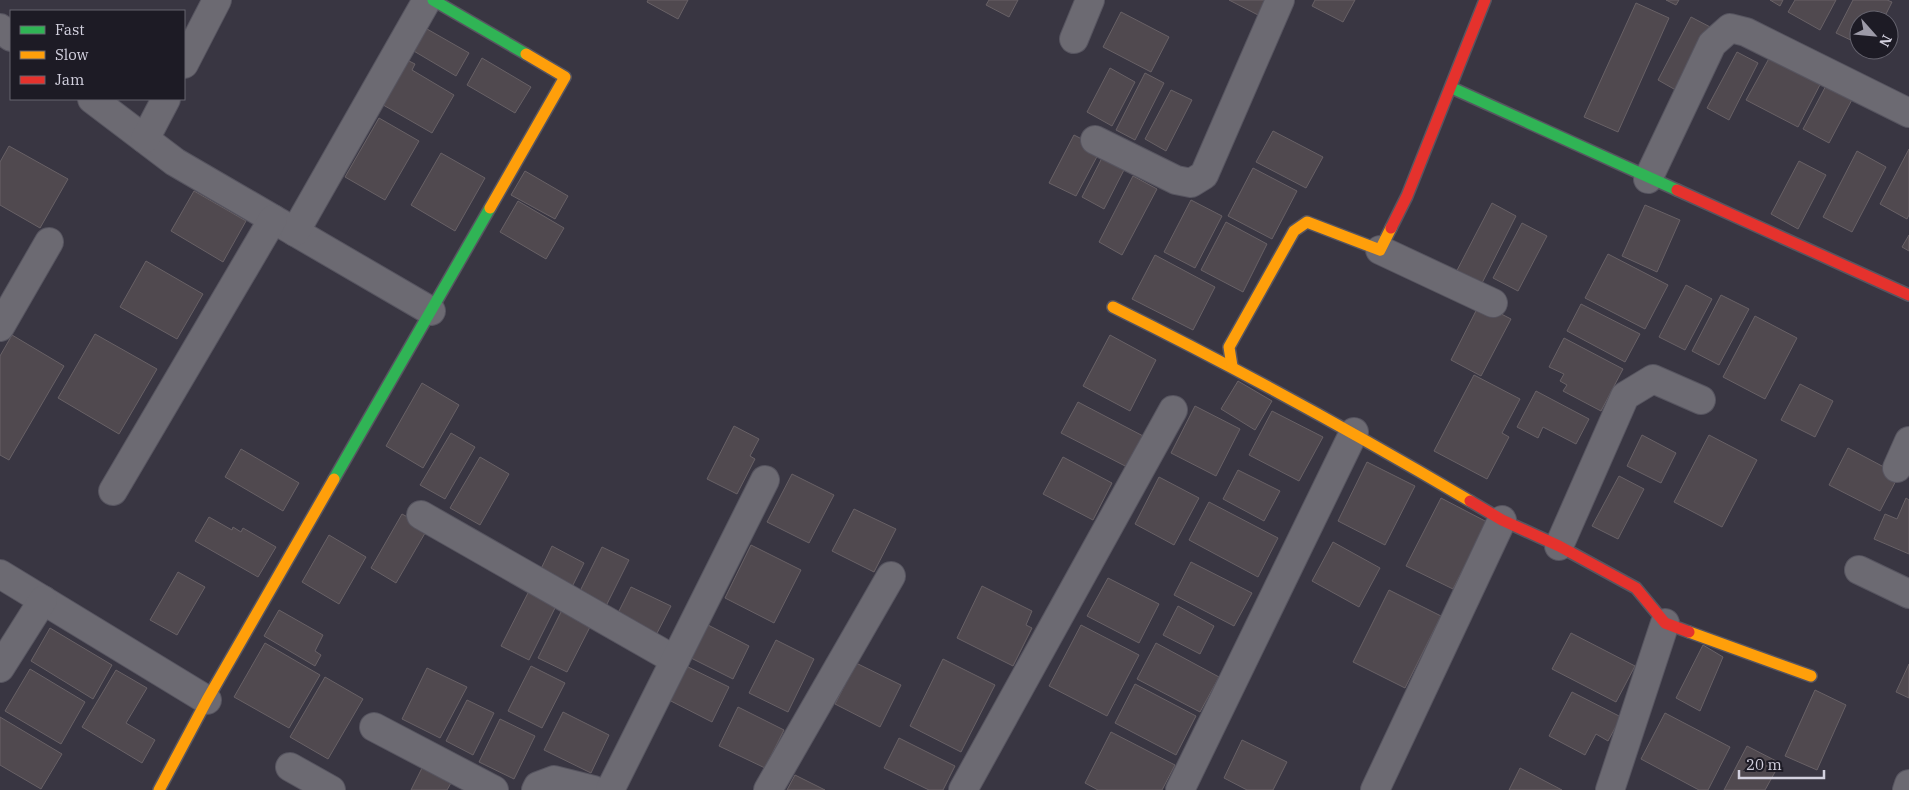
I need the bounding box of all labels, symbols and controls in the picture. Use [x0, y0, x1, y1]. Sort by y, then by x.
legend [10, 10, 185, 100]
north arrow [1849, 10, 1899, 60]
text: Fast [55, 20, 85, 39]
text: N [1875, 32, 1896, 50]
text: Slow [55, 45, 89, 64]
text: Jam [55, 70, 84, 89]
scale bar [1739, 748, 1824, 780]
text: 20 m [1746, 755, 1782, 774]

